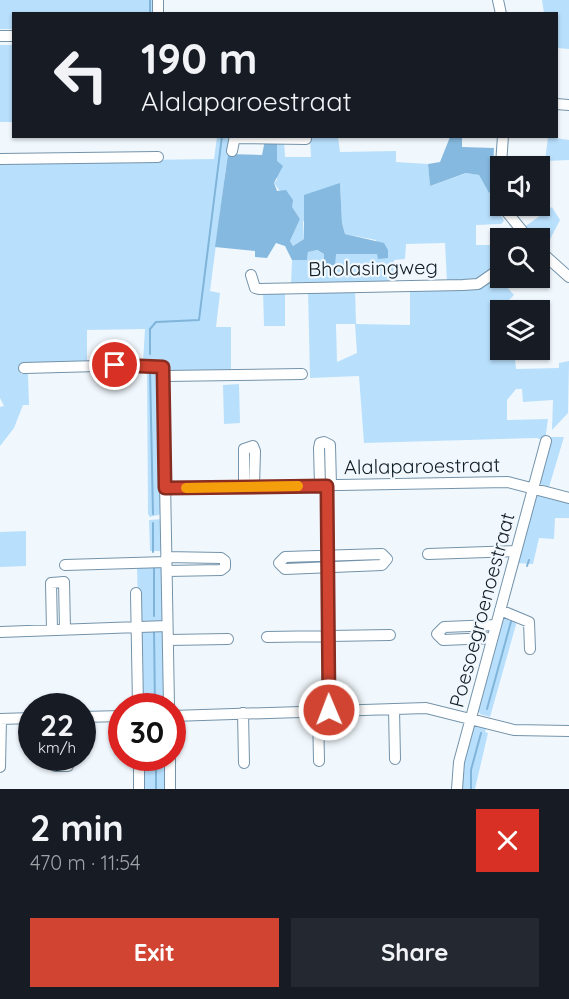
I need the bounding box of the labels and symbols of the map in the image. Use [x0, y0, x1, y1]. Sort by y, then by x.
street label: Bholasingweg [308, 254, 438, 281]
pin [89, 339, 140, 390]
street label: Alalaparoestraat [344, 452, 500, 479]
street label: Poesoegroenoestraat [443, 510, 520, 710]
position arrow [297, 678, 361, 742]
speed limit sign: 30 [108, 693, 186, 771]

